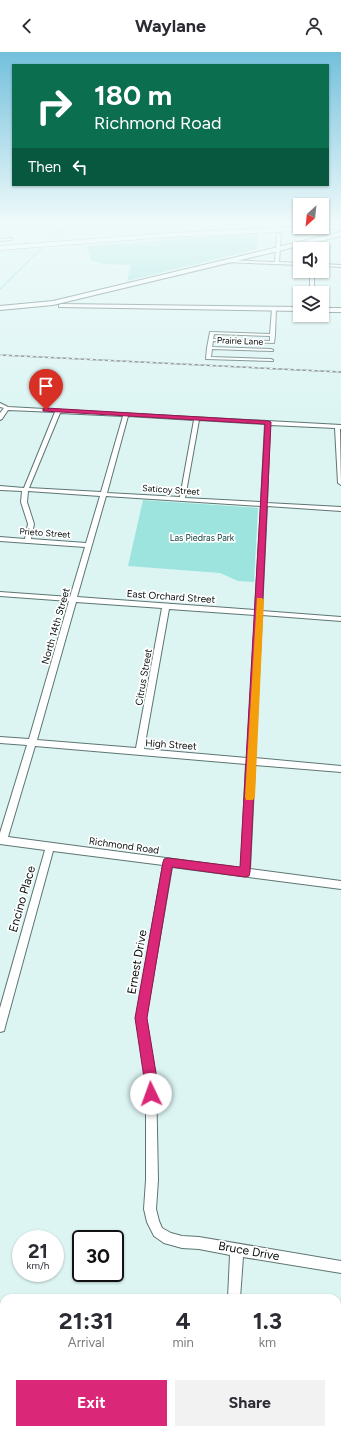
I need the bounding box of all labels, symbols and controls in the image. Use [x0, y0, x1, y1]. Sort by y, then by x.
icon: back [16, 15, 38, 37]
text: Waylane [135, 15, 206, 37]
icon: person [303, 15, 325, 37]
text: 180 m [94, 78, 172, 112]
icon: right [28, 80, 80, 132]
text: Richmond Road [94, 112, 221, 134]
icon: left [69, 156, 91, 178]
text: Then [28, 158, 61, 176]
north arrow [293, 198, 329, 234]
map controls [293, 198, 329, 322]
button: sound [293, 242, 329, 278]
button: layers [293, 286, 329, 322]
street label: Prairie Lane [217, 334, 263, 347]
pin [29, 369, 63, 410]
icon: arrive [35, 375, 57, 397]
street label: Saticoy Street [142, 482, 201, 497]
street label: Prieto Street [19, 525, 72, 540]
park label: Las Piedras Park [170, 532, 235, 543]
street label: North 14th Street [38, 586, 73, 666]
street label: East Orchard Street [126, 587, 216, 606]
street label: Citrus Street [132, 647, 155, 706]
street label: High Street [145, 736, 197, 753]
street label: Richmond Road [88, 834, 160, 857]
street label: Encino Place [6, 864, 38, 934]
street label: Ernest Drive [124, 928, 150, 995]
position arrow [130, 1073, 172, 1115]
speed limit sign: 30 [72, 1230, 124, 1282]
text: 21 [28, 1239, 48, 1263]
street label: Bruce Drive [217, 1239, 281, 1263]
text: km/h [27, 1259, 49, 1272]
text: 21:31 [59, 1306, 114, 1335]
text: 4 [176, 1306, 191, 1335]
text: 1.3 [253, 1306, 282, 1335]
text: Arrival [68, 1335, 105, 1350]
text: min [172, 1335, 194, 1350]
text: km [259, 1335, 276, 1350]
button: Exit [16, 1380, 167, 1426]
button: Share [175, 1380, 325, 1426]

